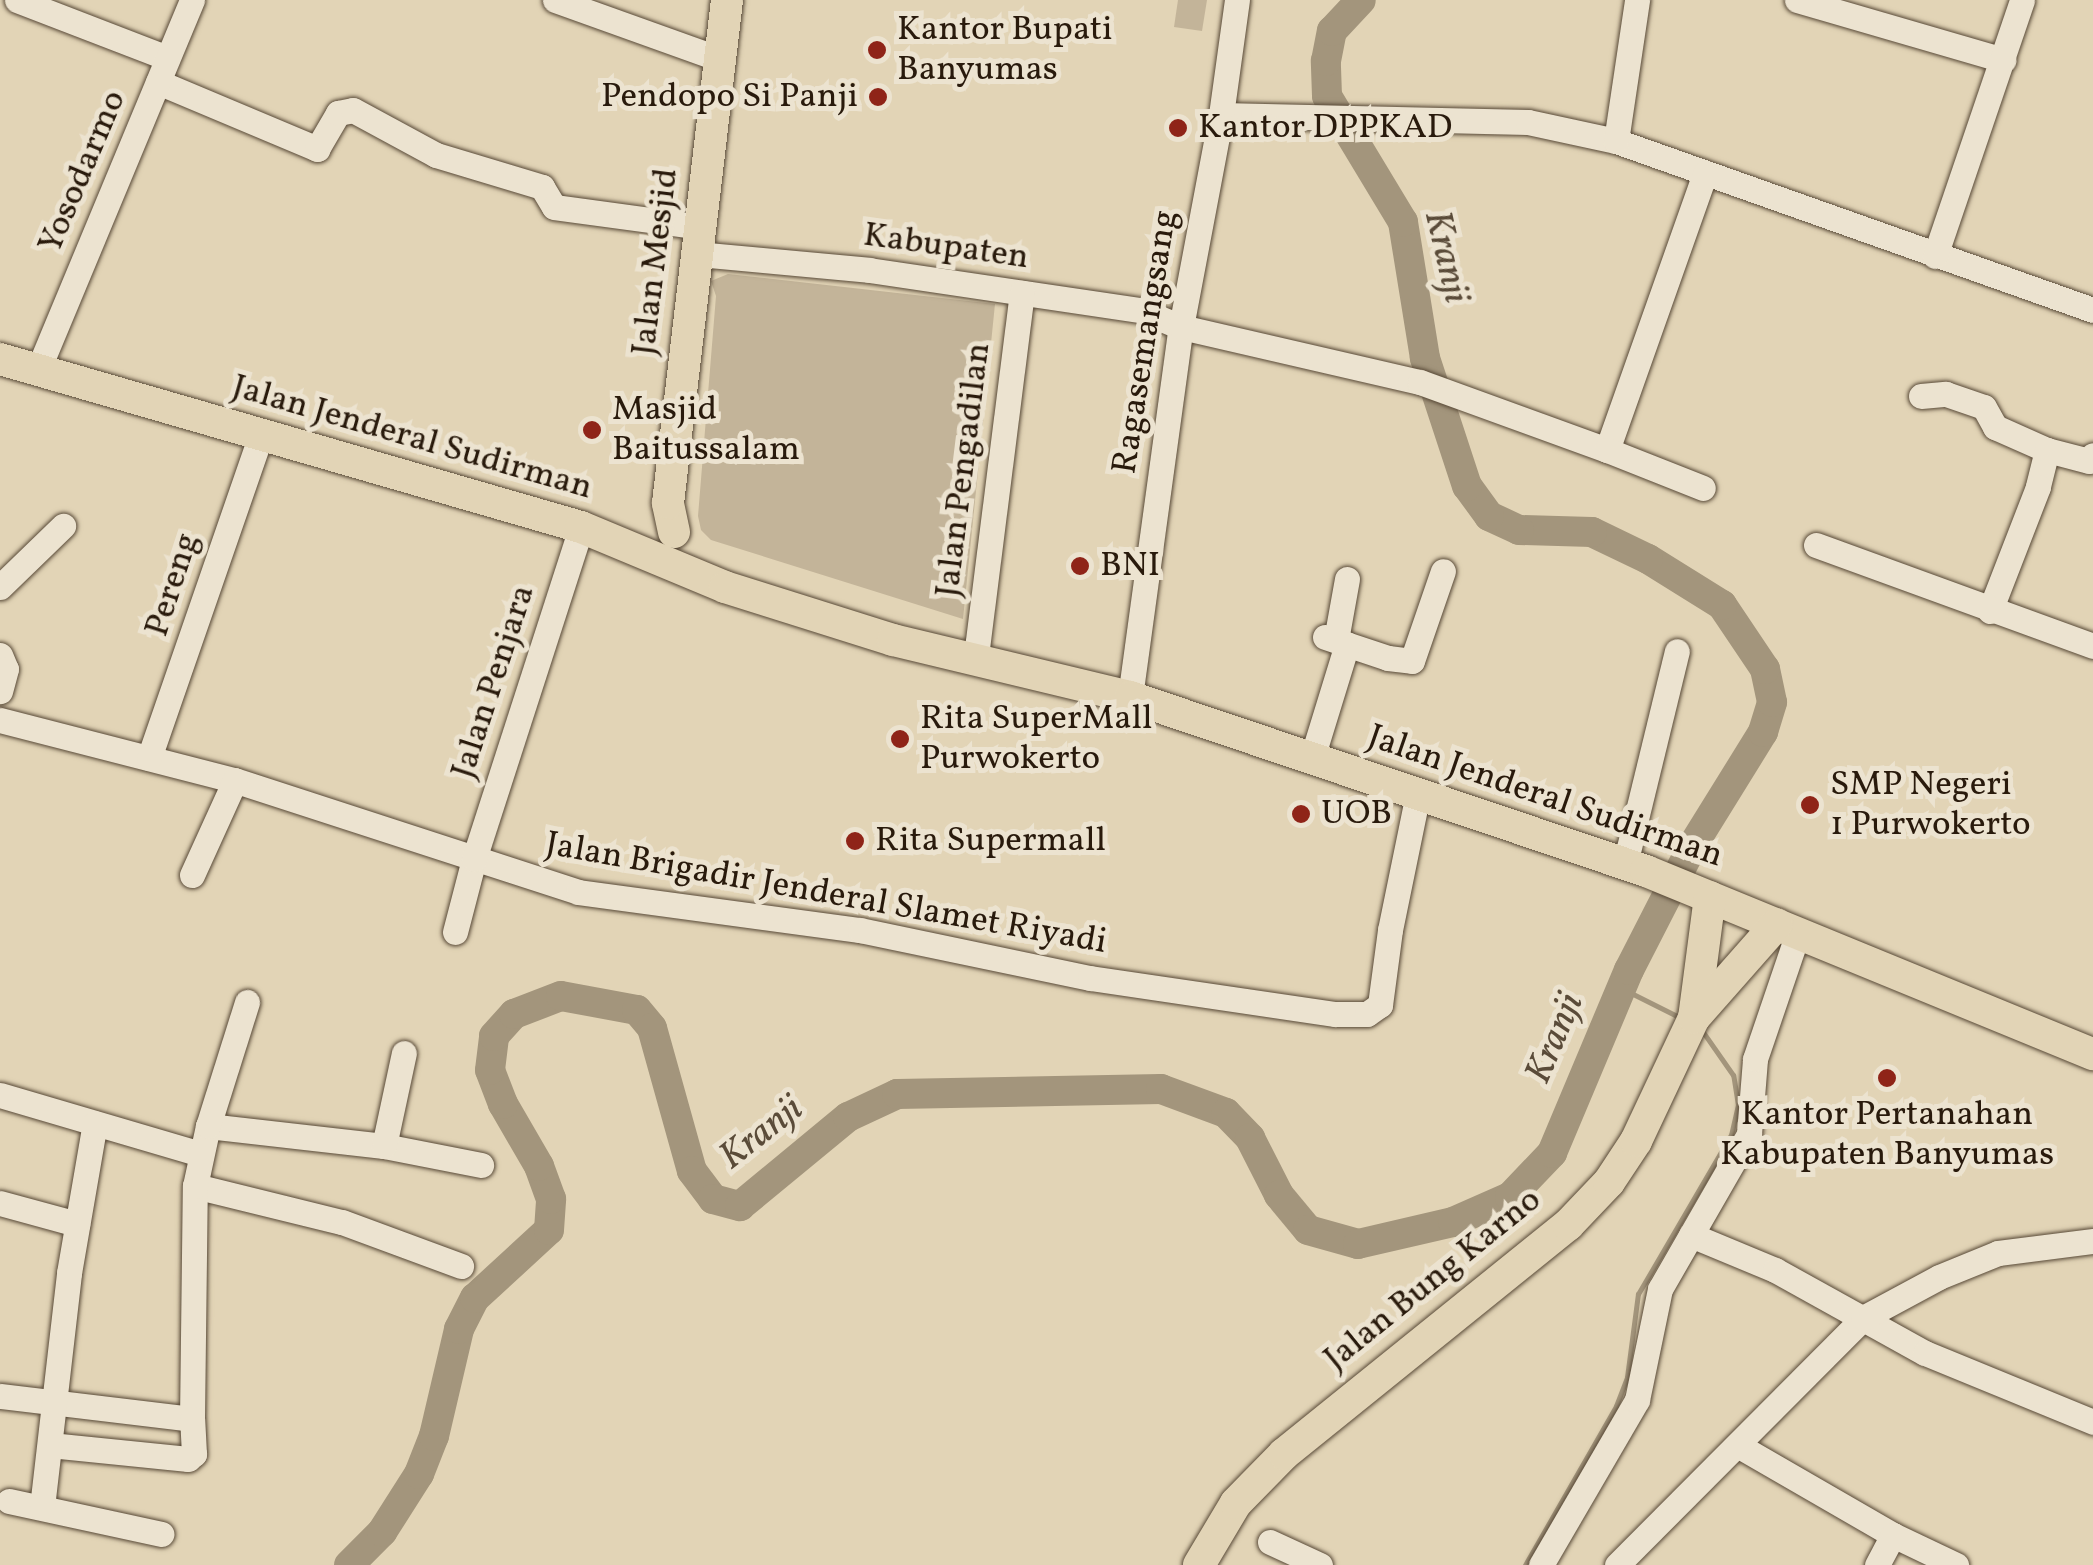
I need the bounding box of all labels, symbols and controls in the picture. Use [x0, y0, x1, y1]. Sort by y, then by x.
place label: Kantor Bupati Banyumas [897, 9, 1113, 91]
marker: Kantor Bupati Banyumas [866, 39, 888, 61]
place label: Pendopo Si Panji [601, 76, 858, 118]
street label: Yosodarmo [30, 84, 136, 260]
marker: Pendopo Si Panji [867, 86, 889, 108]
place label: Kantor DPPKAD [1198, 107, 1452, 149]
marker: Kantor DPPKAD [1167, 117, 1189, 139]
street label: Jalan Mesjid [624, 166, 688, 358]
water label: Kranji [1412, 206, 1478, 308]
street label: Ragasemangsang [1104, 207, 1188, 477]
street label: Kabupaten [861, 215, 1031, 279]
street label: Jalan Pengadilan [928, 340, 1000, 600]
street label: Jalan Jenderal Sudirman [227, 366, 597, 510]
place label: Masjid Baitussalam [612, 389, 800, 471]
marker: Masjid Baitussalam [581, 419, 603, 441]
street label: Pereng [137, 528, 209, 642]
place label: BNI [1100, 545, 1160, 587]
marker: BNI [1069, 555, 1091, 577]
street label: Jalan Penjara [443, 580, 545, 784]
place label: Rita SuperMall Purwokerto [920, 698, 1153, 780]
street label: Jalan Jenderal Sudirman [1362, 716, 1728, 878]
marker: Rita SuperMall Purwokerto [889, 728, 911, 750]
place label: SMP Negeri 1 Purwokerto [1830, 764, 2031, 846]
place label: UOB [1321, 793, 1392, 835]
marker: SMP Negeri 1 Purwokerto [1799, 794, 1821, 816]
marker: UOB [1290, 803, 1312, 825]
place label: Rita Supermall [875, 820, 1106, 862]
street label: Jalan Brigadir Jenderal Slamet Riyadi [542, 824, 1110, 964]
marker: Rita Supermall [844, 830, 866, 852]
water label: Kranji [1517, 987, 1595, 1091]
marker: Kantor Pertanahan Kabupaten Banyumas [1876, 1067, 1898, 1089]
water label: Kranji [711, 1087, 813, 1181]
place label: Kantor Pertanahan Kabupaten Banyumas [1720, 1094, 2054, 1176]
street label: Jalan Bung Karno [1316, 1180, 1550, 1380]

